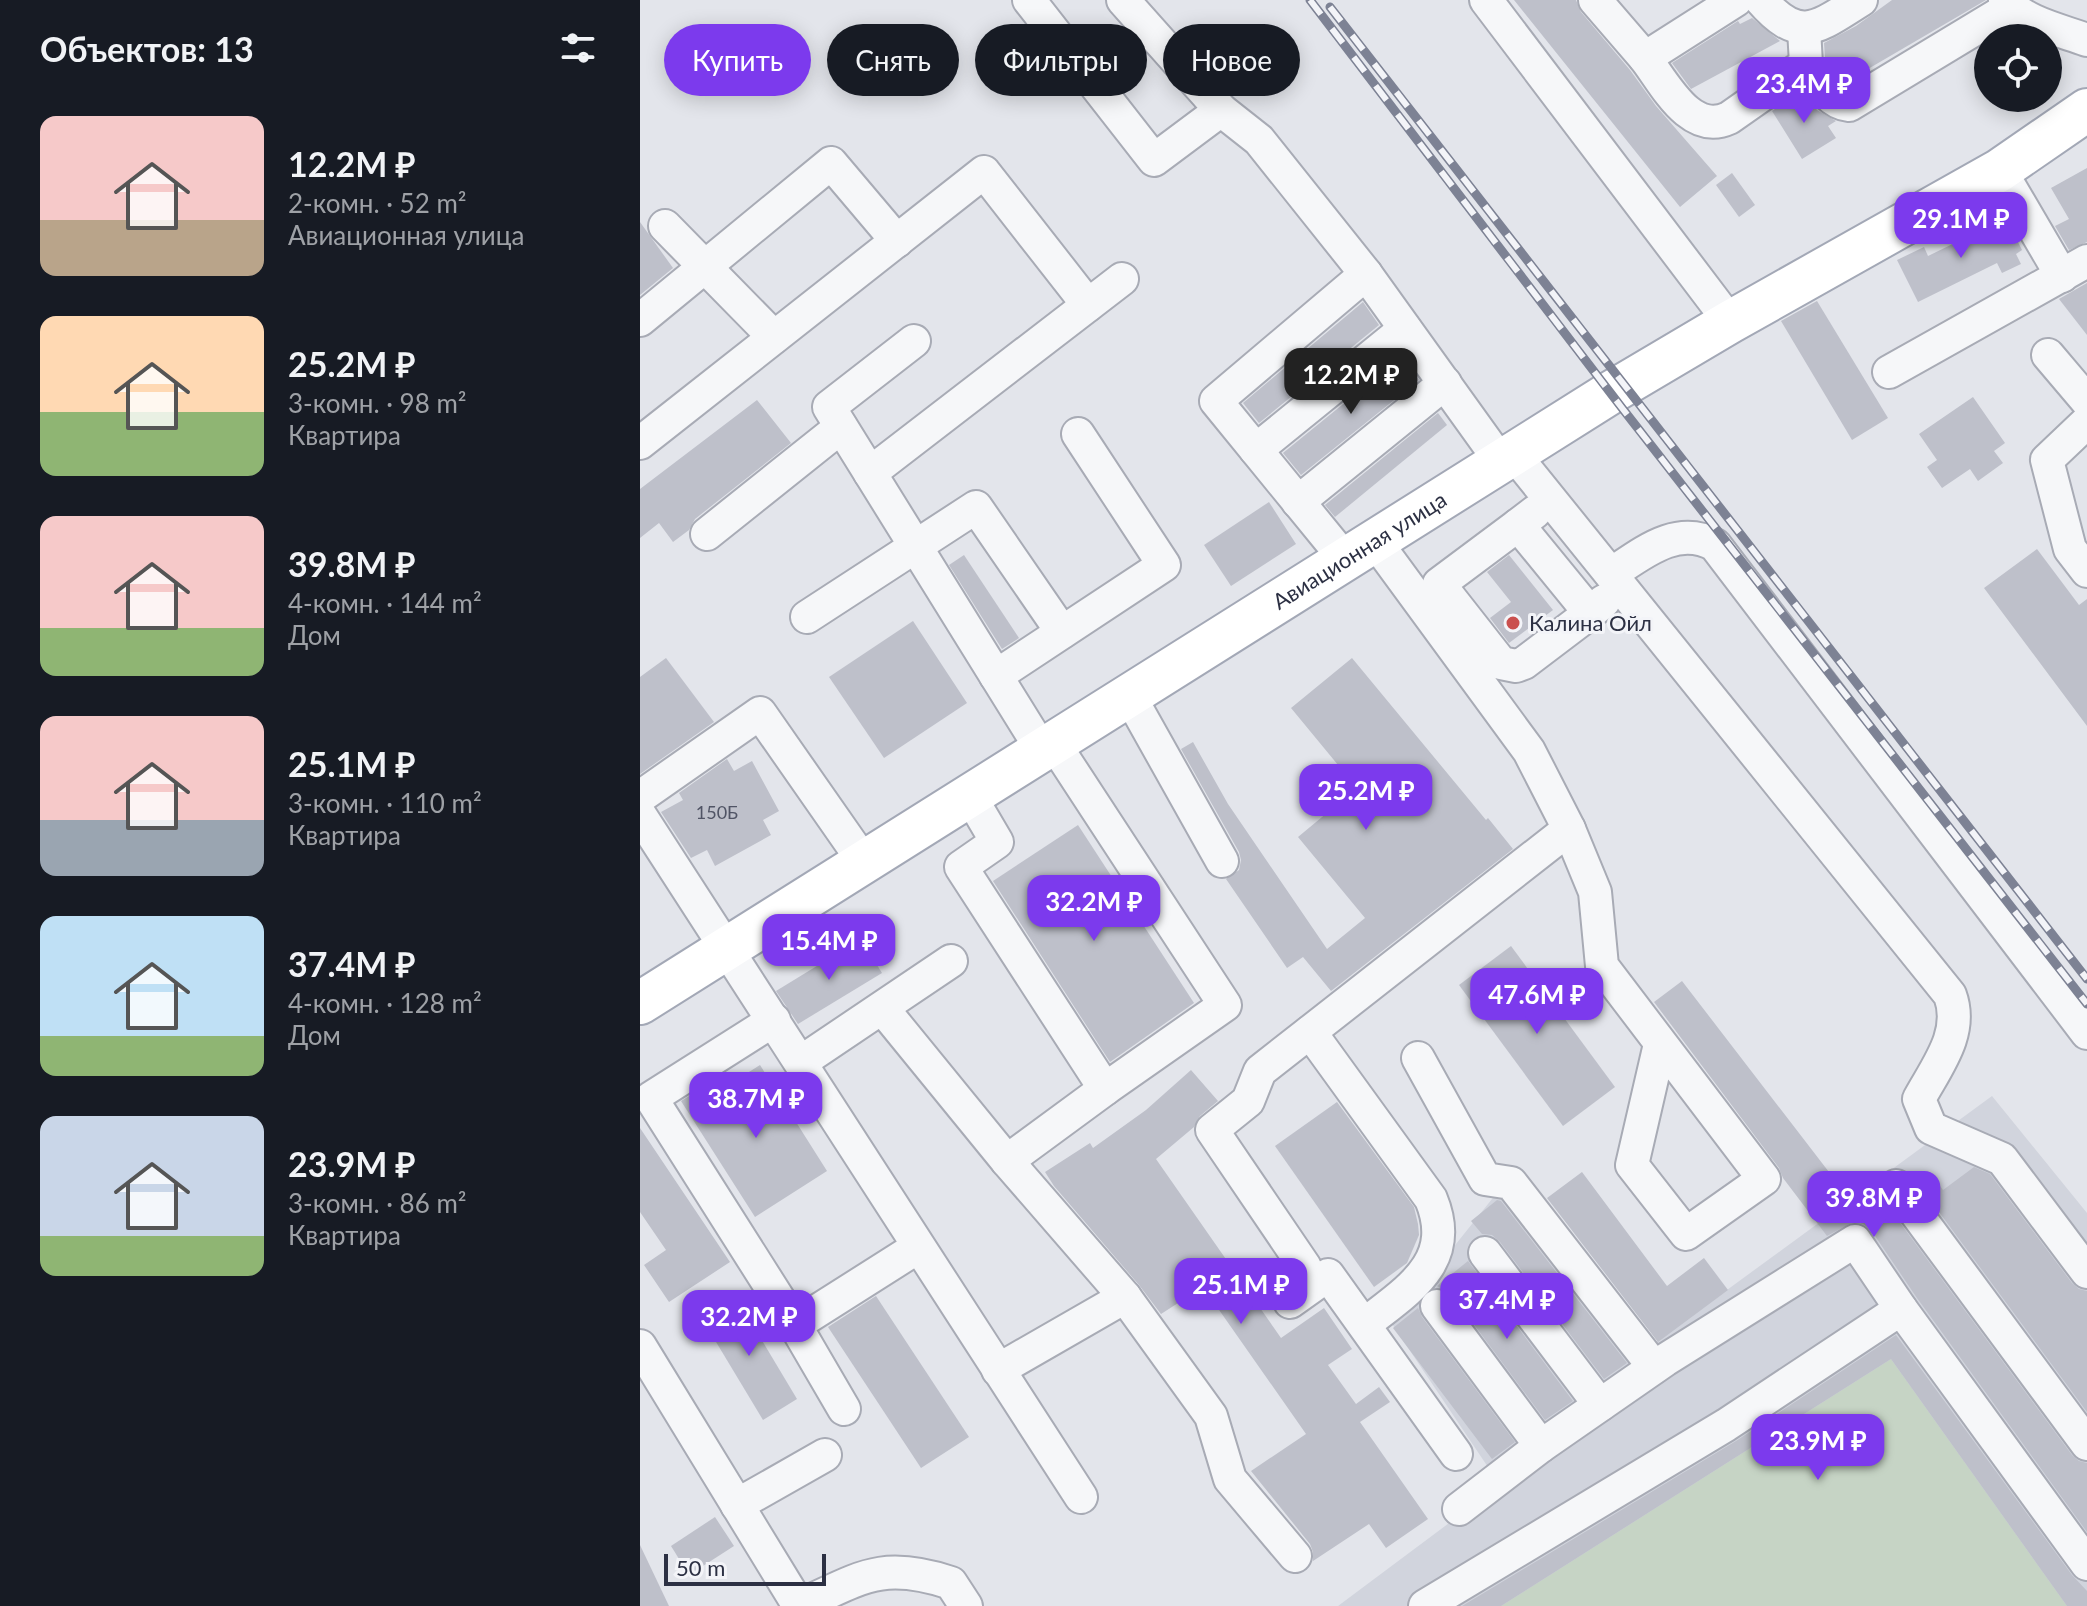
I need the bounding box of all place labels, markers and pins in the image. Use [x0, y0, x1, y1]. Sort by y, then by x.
pin: 23.4M ₽ [1730, 57, 1878, 125]
pin: 29.1M ₽ [1887, 192, 2035, 260]
pin: 12.2M ₽ [1277, 348, 1425, 416]
place label: Калина Ойл [1529, 609, 1652, 636]
marker: Калина Ойл [1504, 614, 1522, 632]
pin: 25.2M ₽ [1292, 764, 1440, 832]
pin: 32.2M ₽ [1020, 875, 1168, 943]
pin: 15.4M ₽ [755, 914, 903, 982]
pin: 47.6M ₽ [1463, 968, 1611, 1036]
pin: 38.7M ₽ [682, 1072, 830, 1140]
pin: 39.8M ₽ [1800, 1171, 1948, 1239]
pin: 25.1M ₽ [1167, 1258, 1315, 1326]
pin: 37.4M ₽ [1433, 1273, 1581, 1341]
pin: 32.2M ₽ [675, 1290, 823, 1358]
pin: 23.9M ₽ [1744, 1414, 1892, 1482]

